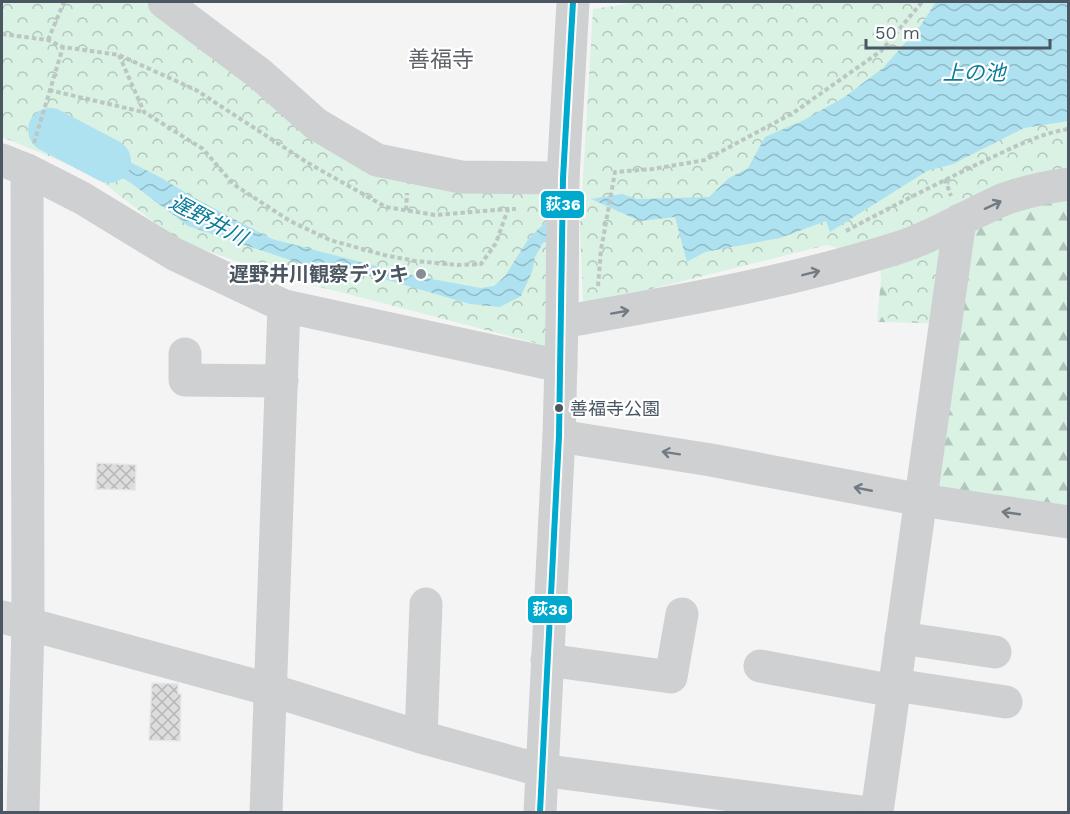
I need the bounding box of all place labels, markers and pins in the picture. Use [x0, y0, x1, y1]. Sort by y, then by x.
place label: 遅野井川観察デッキ [229, 262, 409, 286]
marker: 遅野井川観察デッキ [414, 267, 428, 281]
place label: 善福寺公園 [570, 398, 660, 419]
marker: 善福寺公園 [553, 402, 565, 414]

